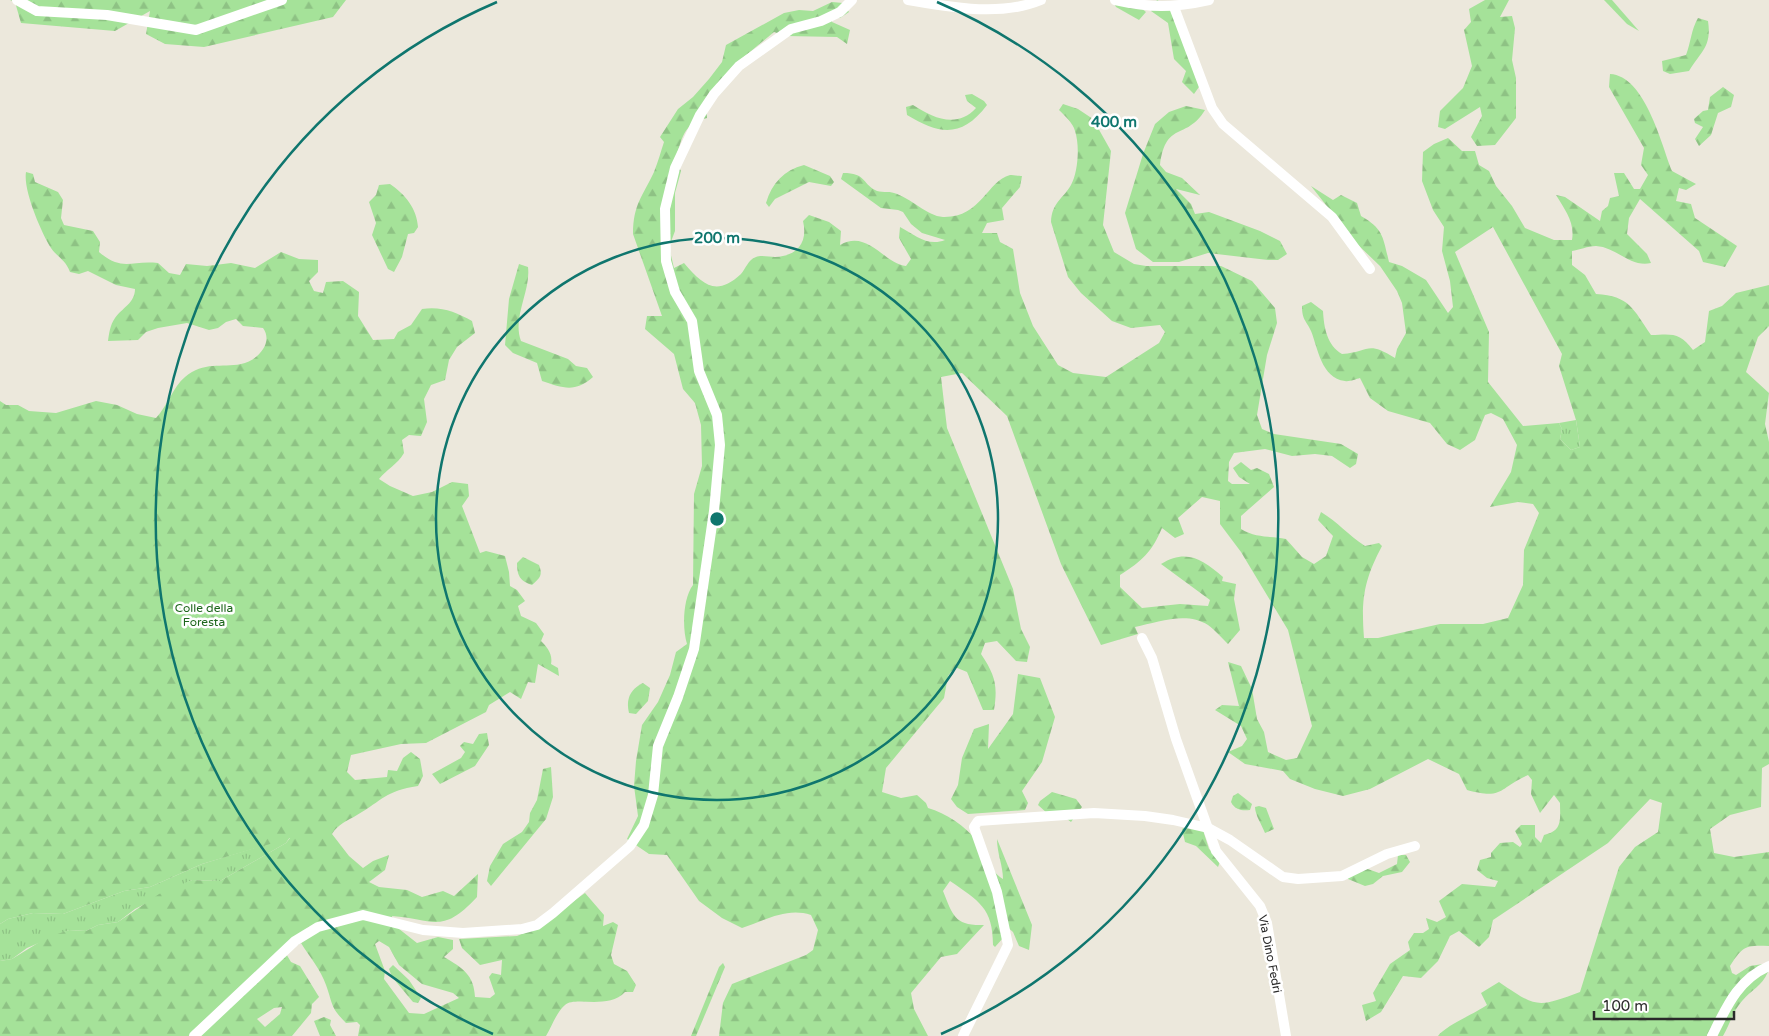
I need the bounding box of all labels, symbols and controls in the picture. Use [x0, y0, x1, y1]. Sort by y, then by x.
text: 400 m [1091, 113, 1137, 131]
text: 200 m [694, 229, 740, 247]
centre of rings [708, 510, 726, 528]
park label: Colle della Foresta [175, 601, 233, 629]
street label: Via Dino Fedri [1256, 914, 1284, 994]
scale bar [1594, 988, 1734, 1020]
text: 100 m [1602, 997, 1648, 1015]

